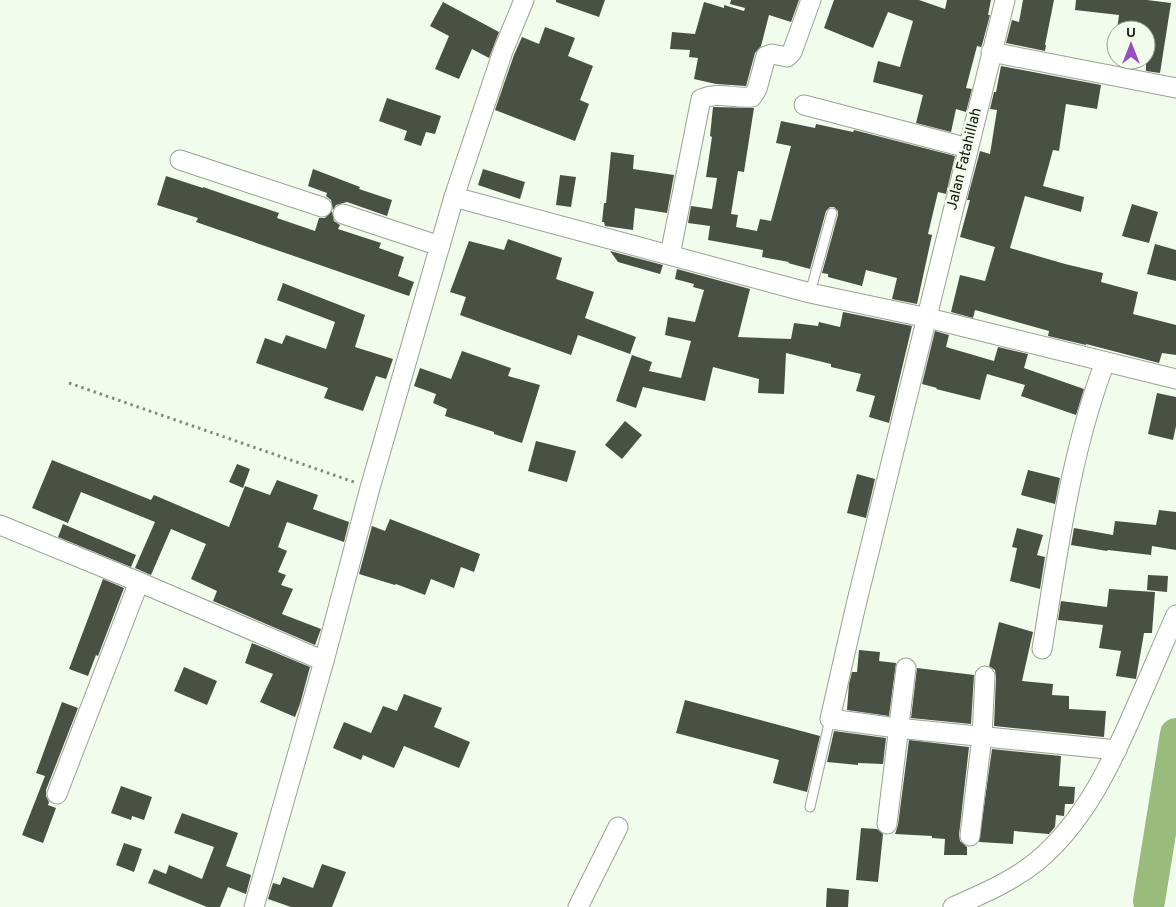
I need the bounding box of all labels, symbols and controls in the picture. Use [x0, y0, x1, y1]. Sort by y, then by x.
north arrow [1106, 20, 1156, 70]
text: U [1126, 25, 1136, 42]
street label: Jalan Fatahillah [943, 106, 987, 212]

